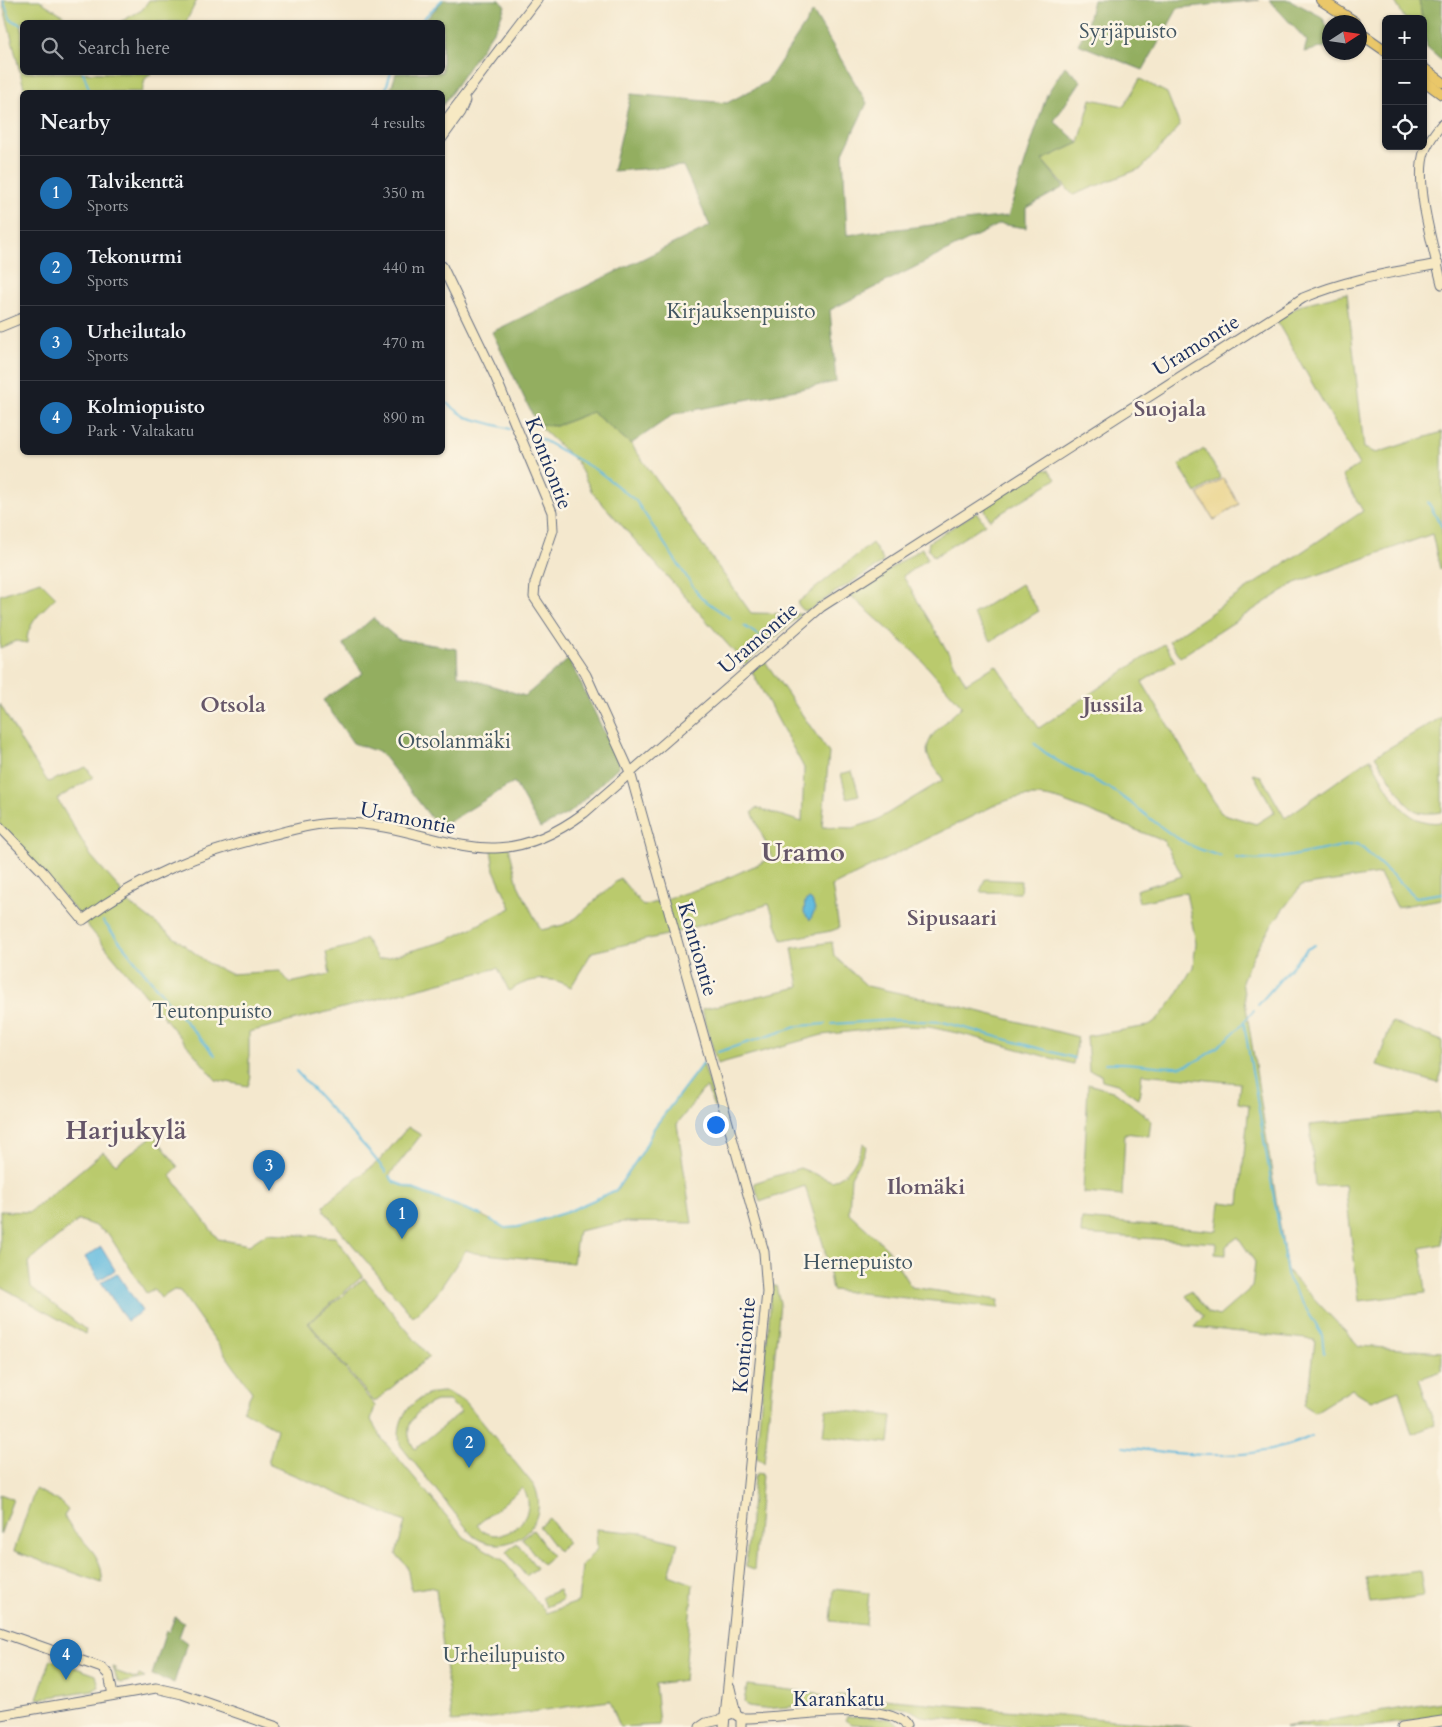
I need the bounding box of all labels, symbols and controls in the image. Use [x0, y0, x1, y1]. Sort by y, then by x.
north arrow [1322, 15, 1367, 60]
map controls [1382, 15, 1427, 150]
button: + [1382, 15, 1427, 60]
park label: Syrjäpuisto [1079, 17, 1177, 46]
search box [20, 20, 445, 75]
icon: search [38, 34, 66, 62]
text: Search here [78, 35, 170, 61]
button: − [1382, 60, 1427, 105]
button: locate [1382, 105, 1427, 150]
text: Nearby [40, 108, 111, 137]
text: 4 results [371, 112, 425, 134]
text: Talvikenttä [87, 169, 184, 195]
text: 1 [52, 182, 60, 204]
text: 350 m [383, 182, 425, 204]
text: Sports [87, 195, 128, 217]
text: Tekonurmi [87, 244, 182, 270]
text: 2 [52, 257, 60, 279]
text: 440 m [383, 257, 425, 279]
text: Sports [87, 270, 128, 292]
park label: Kirjauksenpuisto [666, 297, 816, 326]
street label: Uramontie [1147, 307, 1245, 383]
text: Urheilutalo [87, 319, 186, 345]
text: 3 [52, 332, 60, 354]
text: 470 m [383, 332, 425, 354]
text: Sports [87, 345, 128, 367]
text: Kolmiopuisto [87, 394, 205, 420]
district label: Suojala [1134, 394, 1206, 424]
text: 4 [52, 407, 60, 429]
text: 890 m [383, 407, 425, 429]
street label: Kontiontie [518, 413, 579, 514]
text: Park · Valtakatu [87, 420, 194, 442]
street label: Uramontie [712, 596, 804, 681]
district label: Otsola [200, 690, 266, 720]
district label: Jussila [1080, 690, 1143, 720]
park label: Otsolanmäki [397, 727, 511, 756]
street label: Uramontie [358, 795, 458, 842]
district label: Uramo [761, 835, 845, 870]
street label: Kontiontie [670, 899, 725, 1000]
district label: Sipusaari [907, 903, 997, 933]
park label: Teutonpuisto [152, 997, 272, 1026]
your location [703, 1112, 729, 1138]
district label: Harjukylä [65, 1113, 187, 1148]
pin: 3 [253, 1150, 285, 1191]
district label: Ilomäki [887, 1172, 965, 1202]
pin: 1 [386, 1198, 418, 1239]
park label: Hernepuisto [803, 1248, 913, 1277]
street label: Kontiontie [726, 1296, 763, 1395]
pin: 2 [453, 1427, 485, 1468]
pin: 4 [50, 1639, 82, 1680]
park label: Urheilupuisto [443, 1641, 565, 1670]
street label: Karankatu [793, 1685, 885, 1714]

